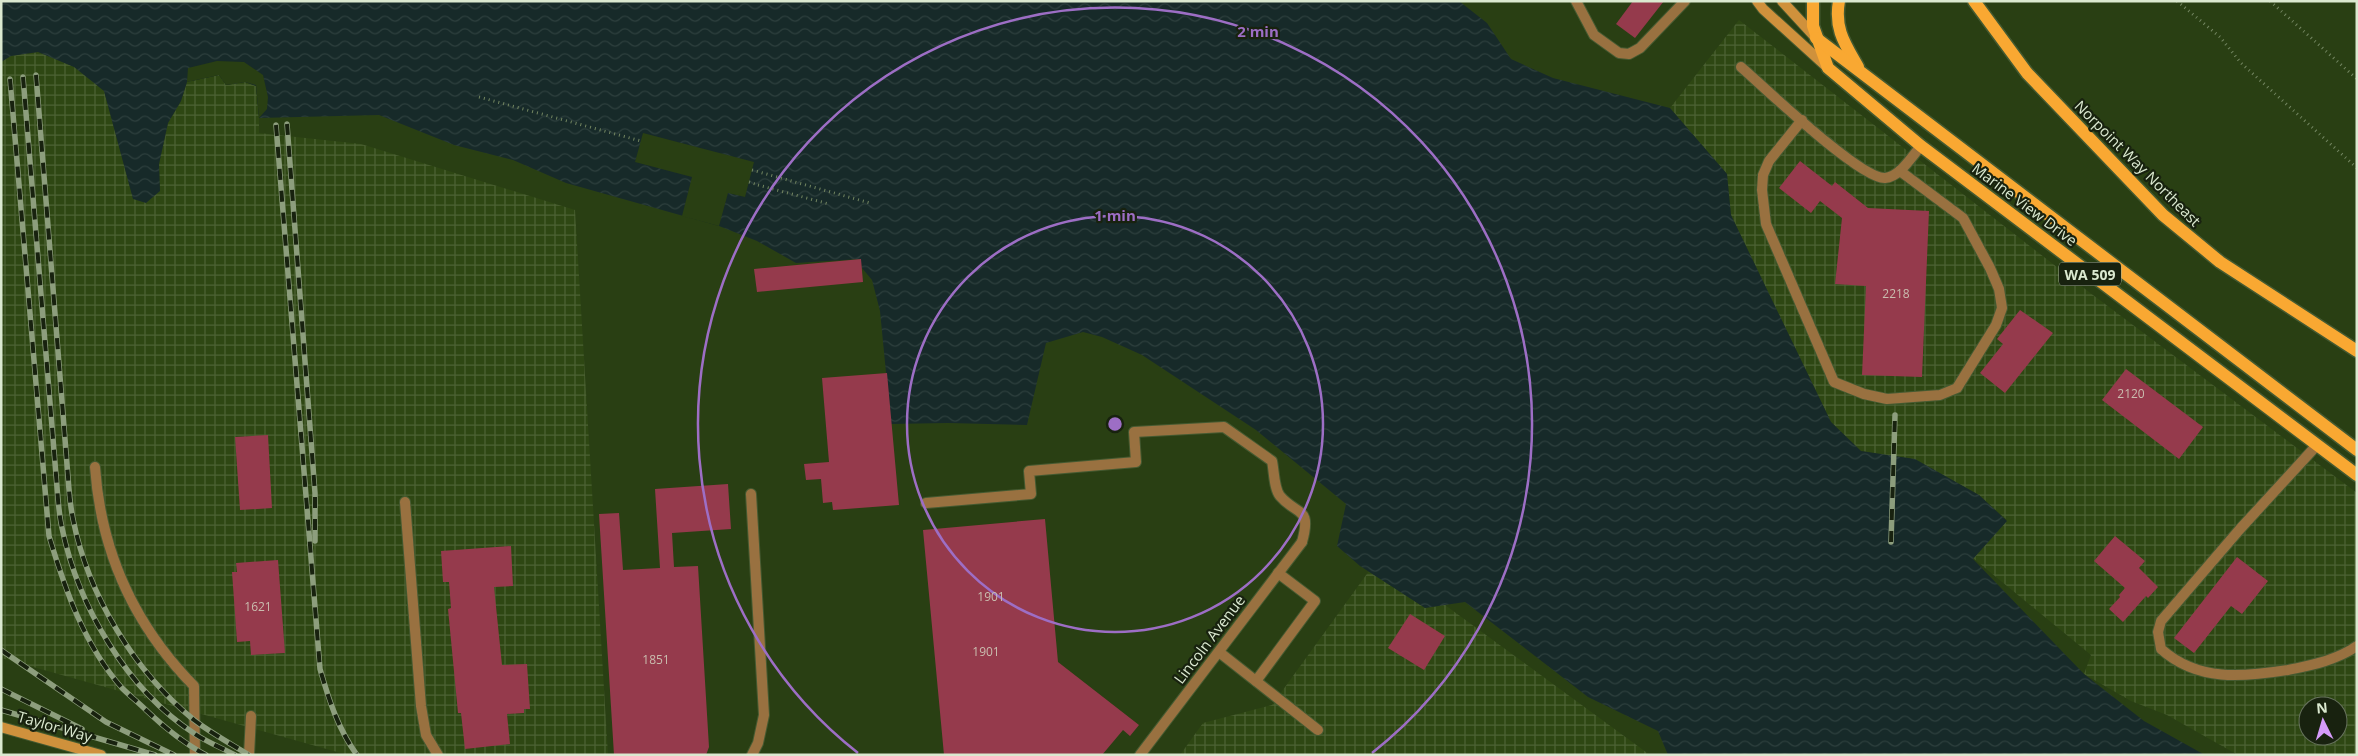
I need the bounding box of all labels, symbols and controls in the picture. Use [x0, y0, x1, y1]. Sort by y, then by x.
text: 2 min [1237, 21, 1279, 41]
street label: Norpoint Way Northeast [2071, 96, 2205, 230]
street label: Marine View Drive [1968, 158, 2082, 250]
text: 1 min [1094, 205, 1136, 225]
road number: WA 509 [2059, 262, 2121, 286]
house number: 2218 [1882, 285, 1910, 302]
house number: 2120 [2117, 385, 2145, 402]
centre of rings [1106, 415, 1124, 433]
house number: 1901 [977, 588, 1005, 605]
street label: Lincoln Avenue [1169, 591, 1249, 687]
house number: 1621 [244, 598, 272, 615]
house number: 1901 [972, 643, 1000, 660]
house number: 1851 [642, 651, 670, 668]
north arrow [2298, 696, 2348, 746]
text: N [2315, 698, 2328, 718]
street label: Taylor Way [15, 706, 95, 746]

